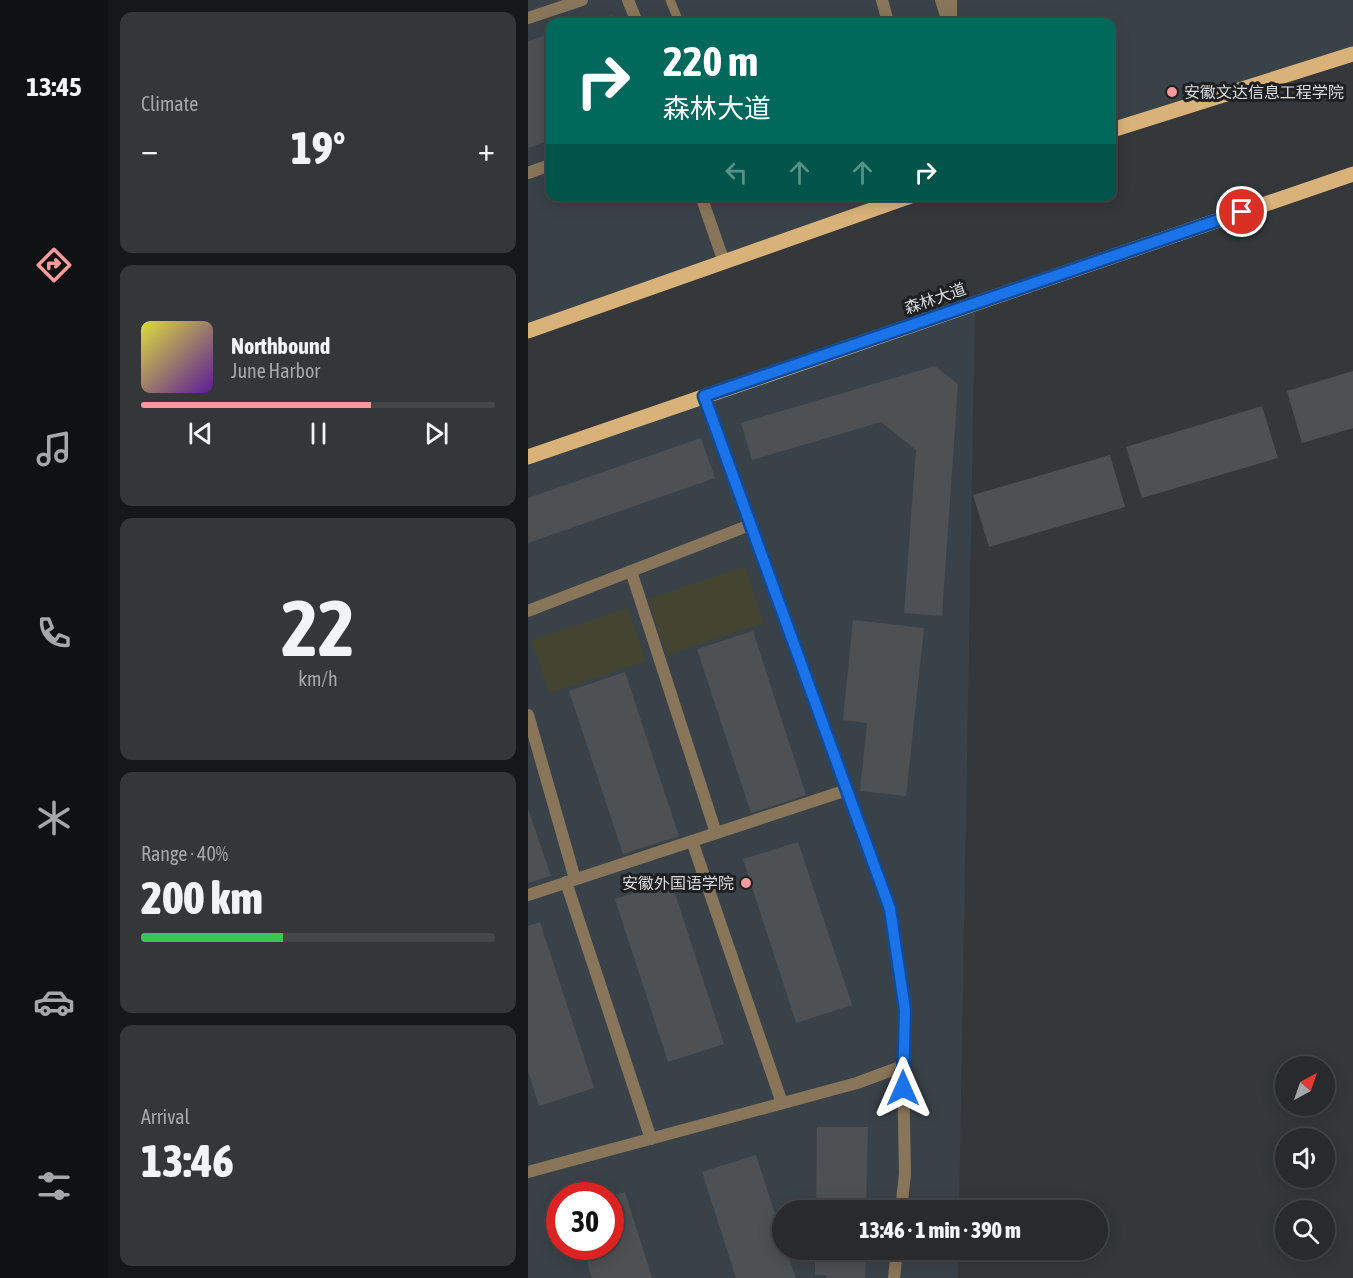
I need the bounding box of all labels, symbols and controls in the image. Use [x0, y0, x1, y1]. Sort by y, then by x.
text: 220 m [663, 37, 758, 85]
icon: right [564, 42, 642, 120]
text: 13:45 [26, 71, 82, 102]
place label: 安徽文达信息工程学院 [1184, 83, 1344, 101]
marker: 安徽文达信息工程学院 [1165, 85, 1179, 99]
text: Climate [141, 92, 198, 115]
text: 森林大道 [663, 93, 771, 124]
text: 19° [291, 122, 345, 174]
text: − [141, 130, 158, 168]
text: + [478, 130, 495, 168]
icon: left [720, 156, 753, 189]
icon: ahead [783, 156, 816, 189]
icon: ahead [846, 156, 879, 189]
icon: right [909, 156, 942, 189]
pin [1216, 186, 1267, 237]
icon: arrive [1225, 195, 1258, 228]
icon: directions [33, 244, 75, 286]
street label: 森林大道 [902, 279, 968, 317]
text: Northbound [231, 333, 330, 359]
text: June Harbor [231, 359, 320, 382]
icon: previous [184, 417, 217, 450]
icon: pause [302, 417, 335, 450]
icon: next [420, 417, 453, 450]
icon: music [33, 428, 75, 470]
text: 22 [281, 583, 355, 673]
icon: phone [33, 612, 75, 654]
text: km/h [298, 667, 338, 690]
icon: climate [33, 797, 75, 839]
text: Range · 40% [141, 842, 228, 865]
text: 200 km [141, 872, 263, 924]
place label: 安徽外国语学院 [622, 874, 734, 892]
marker: 安徽外国语学院 [739, 876, 753, 890]
icon: car [33, 981, 75, 1023]
position arrow [871, 1056, 935, 1120]
north arrow [1275, 1056, 1335, 1116]
map controls [1275, 1056, 1335, 1260]
text: Arrival [141, 1105, 190, 1128]
button: sound [1275, 1128, 1335, 1188]
text: 13:46 [141, 1135, 234, 1187]
icon: filters [33, 1165, 75, 1207]
speed limit sign: 30 [546, 1182, 624, 1260]
button: search [1275, 1200, 1335, 1260]
text: 13:46 · 1 min · 390 m [859, 1217, 1021, 1243]

